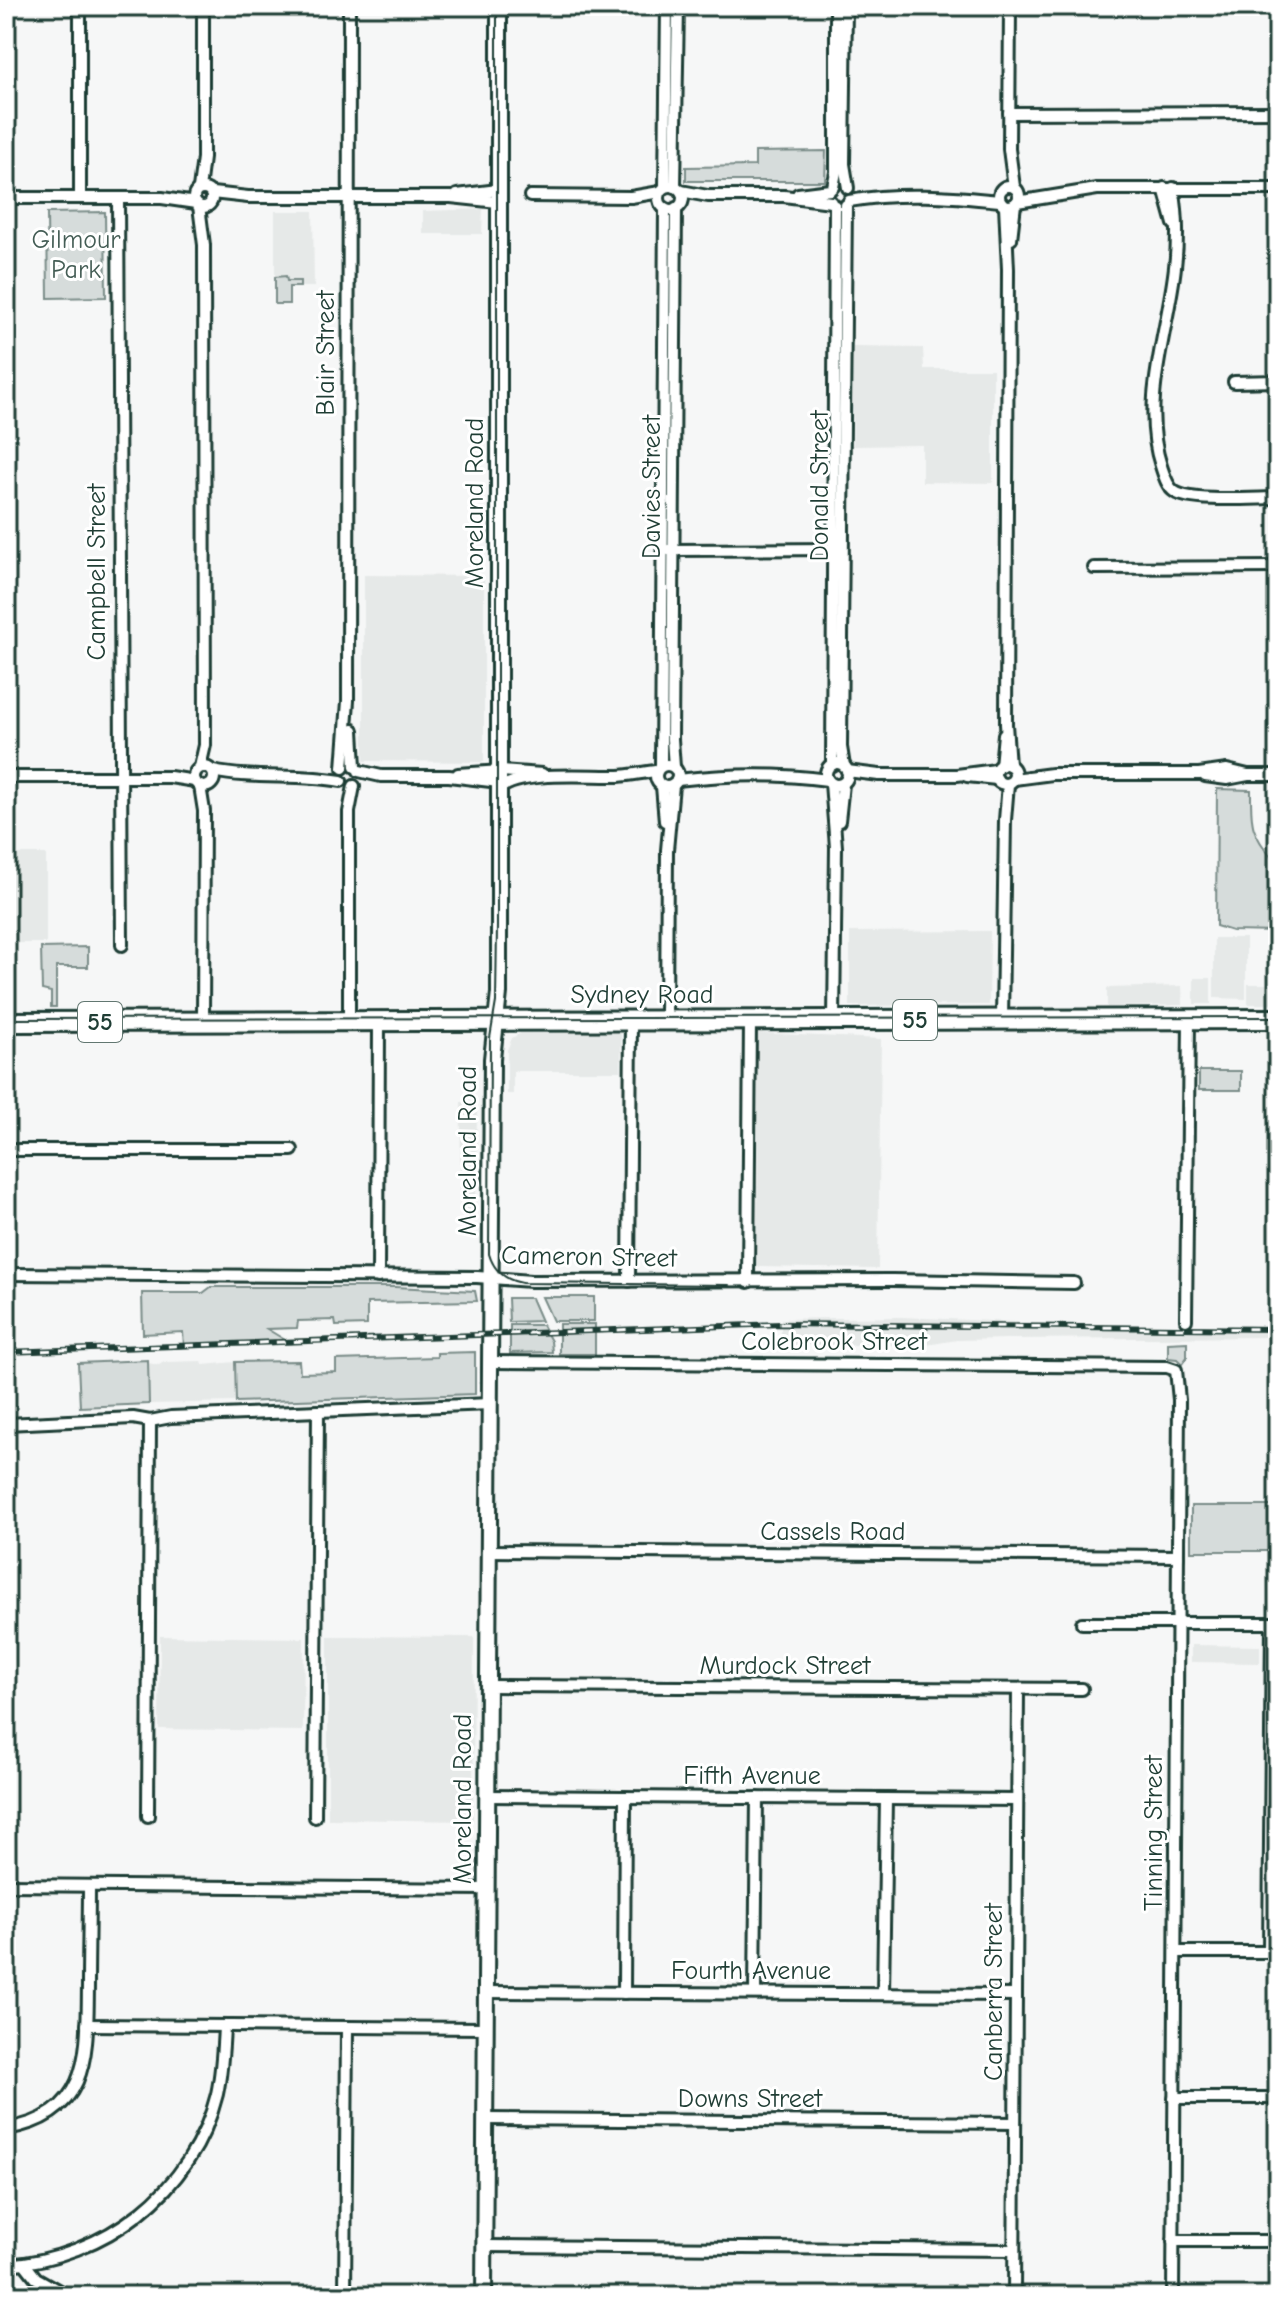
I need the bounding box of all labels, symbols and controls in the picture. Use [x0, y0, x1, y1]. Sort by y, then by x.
park label: Gilmour Park [31, 225, 121, 285]
street label: Blair Street [311, 289, 341, 416]
street label: Donald Street [805, 409, 835, 562]
street label: Davies Street [637, 413, 667, 559]
street label: Moreland Road [460, 418, 490, 588]
street label: Campbell Street [82, 482, 112, 660]
street label: Sydney Road [570, 980, 714, 1010]
road number: 55 [893, 1000, 937, 1040]
road number: 55 [78, 1002, 122, 1042]
street label: Moreland Road [453, 1066, 483, 1236]
street label: Cameron Street [501, 1240, 679, 1274]
street label: Colebrook Street [741, 1327, 929, 1357]
street label: Cassels Road [760, 1517, 906, 1547]
street label: Murdock Street [699, 1651, 872, 1681]
street label: Moreland Road [448, 1714, 478, 1884]
street label: Tinning Street [1139, 1753, 1169, 1911]
street label: Fifth Avenue [683, 1761, 821, 1791]
street label: Canberra Street [979, 1901, 1009, 2081]
street label: Fourth Avenue [671, 1956, 831, 1986]
street label: Downs Street [678, 2084, 824, 2114]

